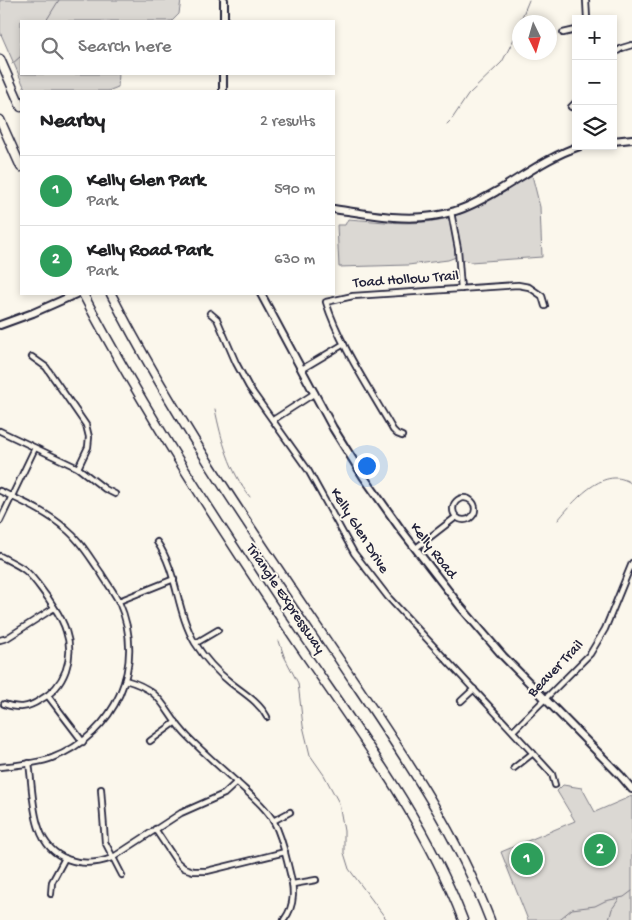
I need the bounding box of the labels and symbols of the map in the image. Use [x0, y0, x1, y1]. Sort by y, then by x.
north arrow [512, 15, 557, 60]
street label: Toad Hollow Trail [351, 267, 460, 293]
your location [354, 453, 380, 479]
street label: Kelly Glen Drive [326, 485, 393, 577]
street label: Kelly Road [405, 519, 461, 584]
street label: Triangle Expressway [241, 540, 329, 658]
street label: Beaver Trail [524, 637, 588, 702]
pin: 2 [584, 831, 616, 869]
pin: 1 [511, 840, 543, 878]

